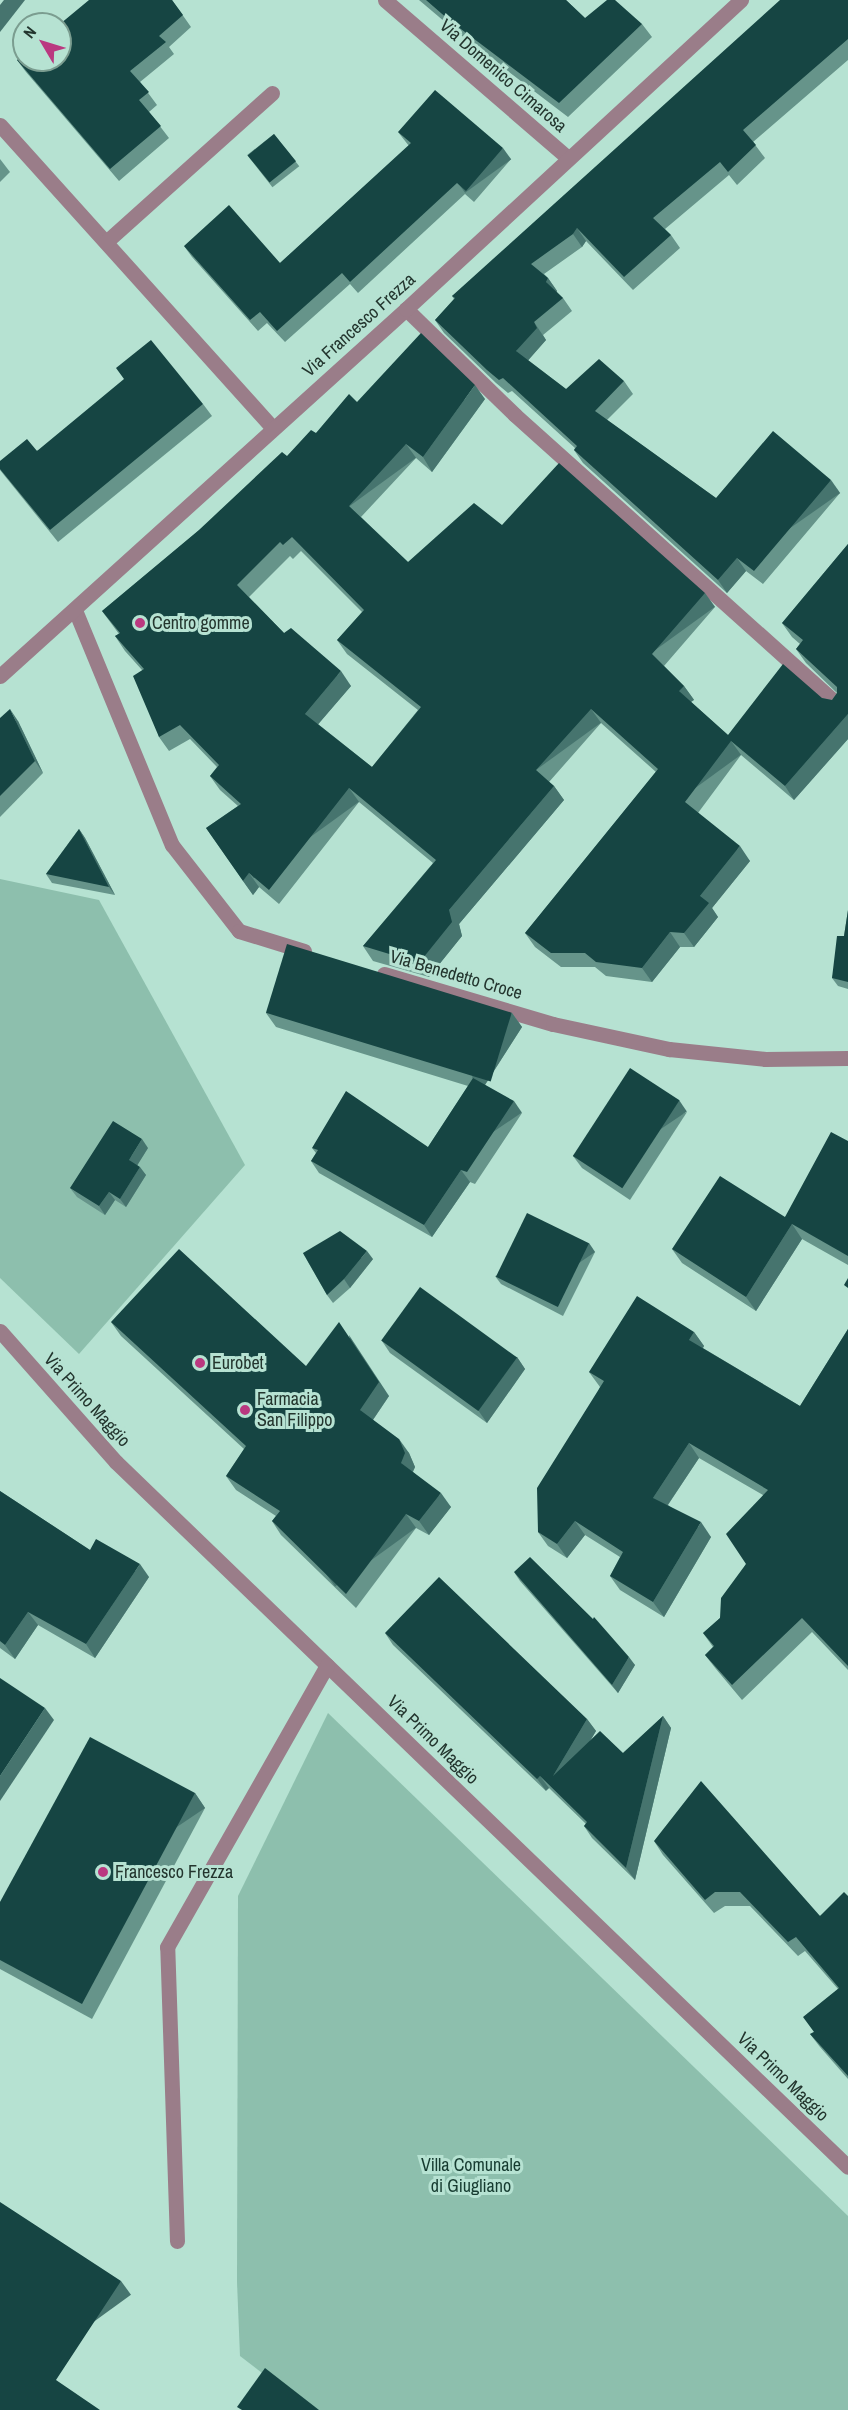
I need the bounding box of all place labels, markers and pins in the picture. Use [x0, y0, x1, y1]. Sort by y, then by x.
place label: Centro gomme [152, 612, 250, 634]
marker: Centro gomme [133, 616, 147, 630]
place label: Eurobet [212, 1352, 264, 1374]
marker: Eurobet [193, 1356, 207, 1370]
place label: Farmacia San Filippo [257, 1389, 332, 1432]
marker: Farmacia San Filippo [238, 1403, 252, 1417]
place label: Francesco Frezza [115, 1861, 233, 1883]
marker: Francesco Frezza [96, 1865, 110, 1879]

